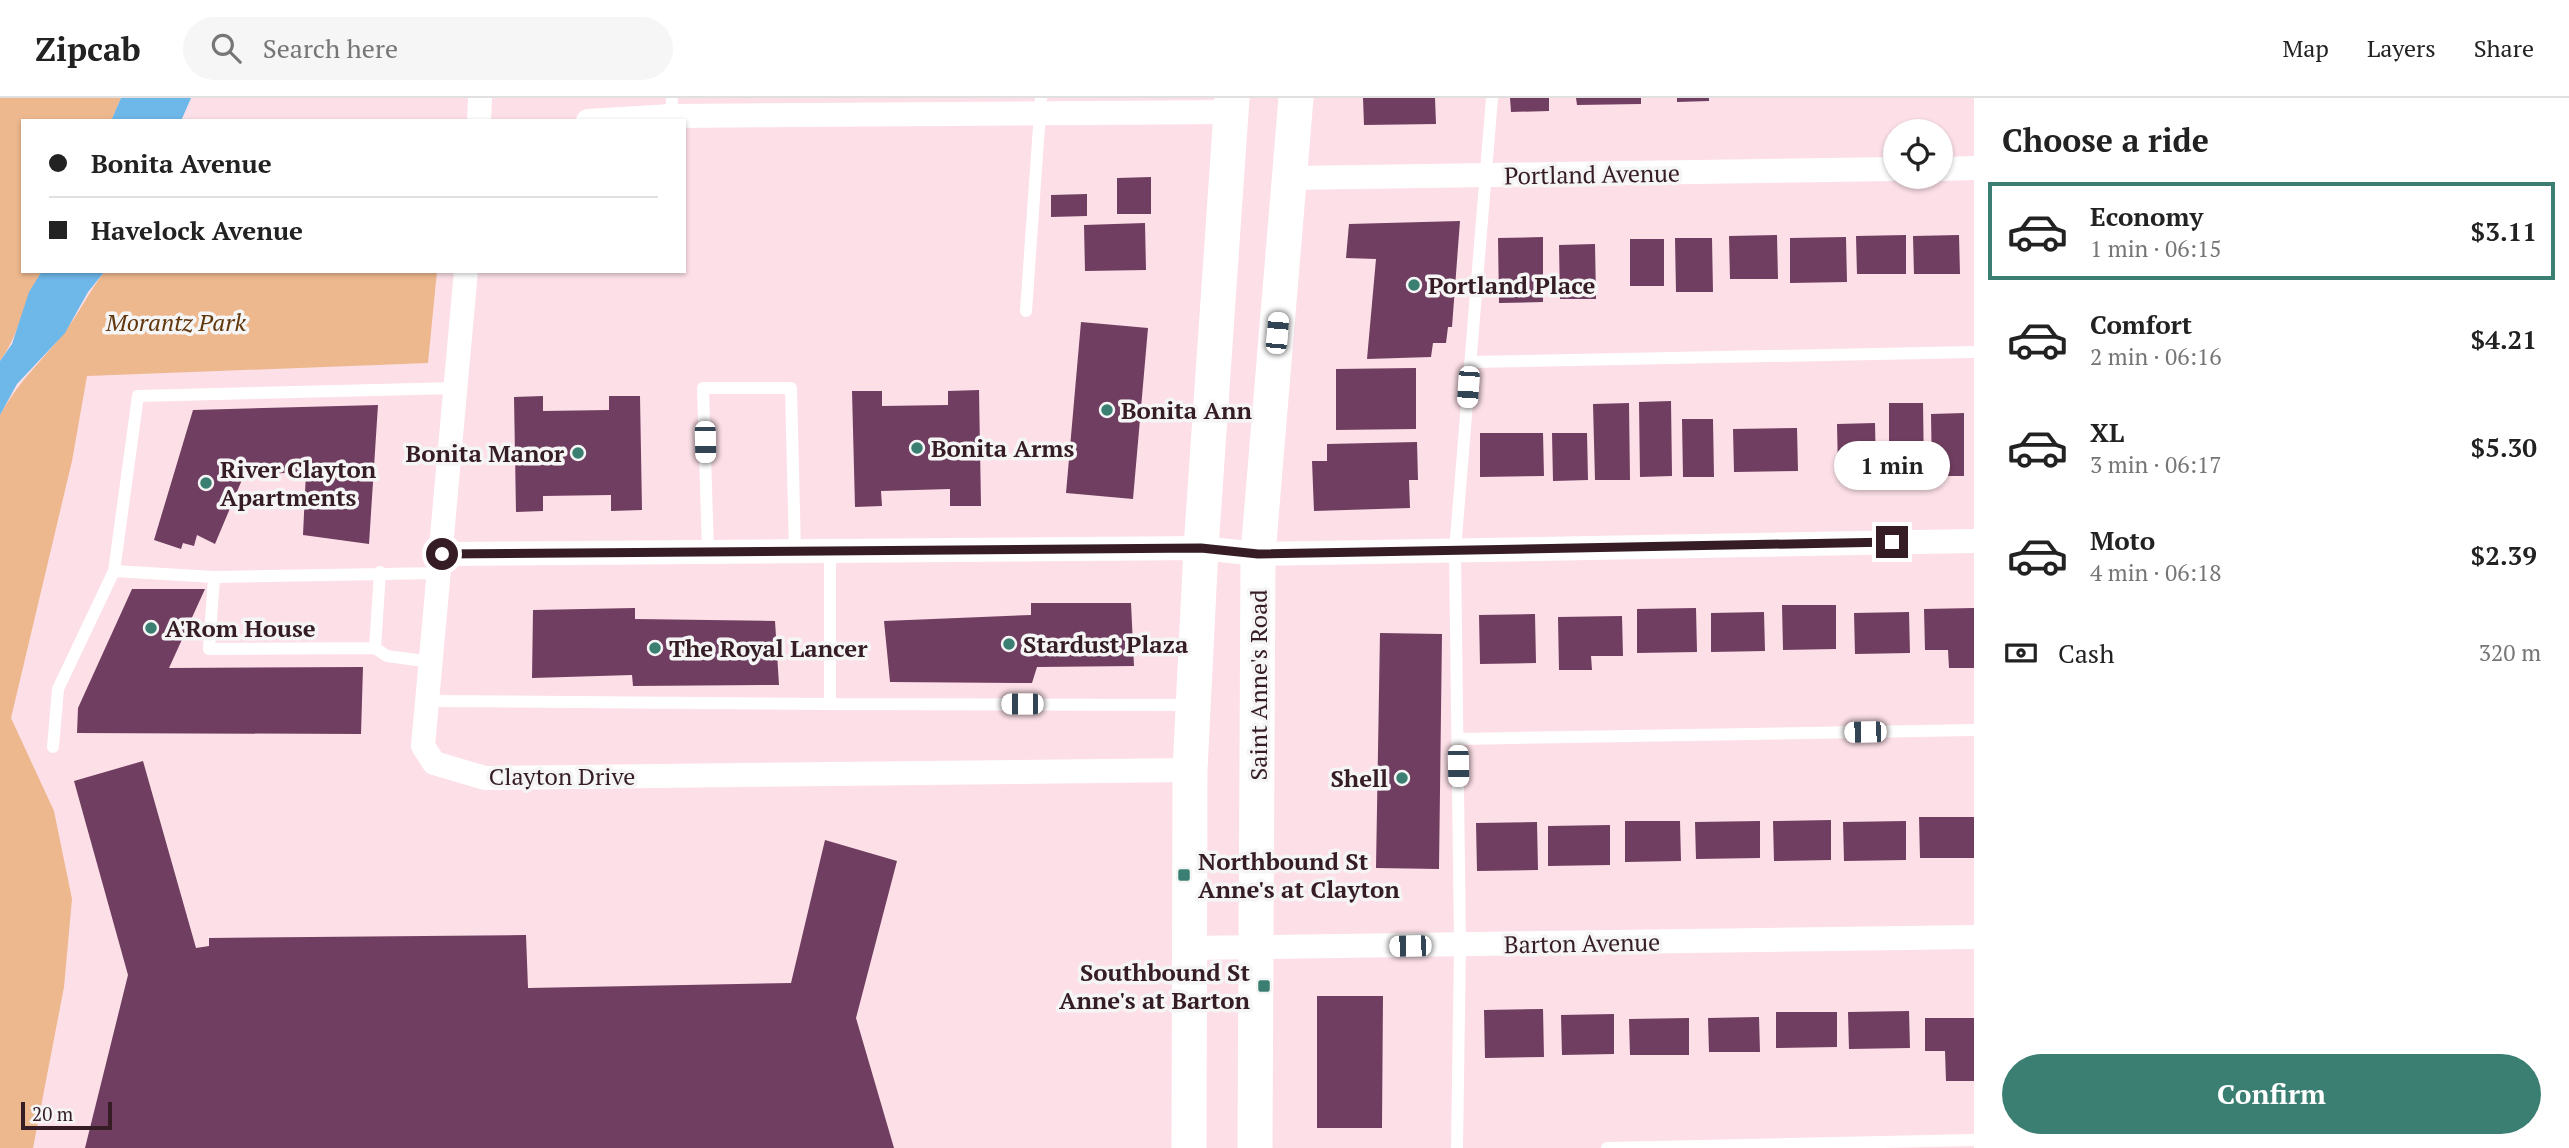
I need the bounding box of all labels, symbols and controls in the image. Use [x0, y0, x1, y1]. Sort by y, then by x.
search box [183, 17, 673, 80]
text: Zipcab [35, 27, 141, 70]
icon: search [207, 29, 245, 67]
text: Search here [263, 31, 398, 65]
text: Map [2282, 32, 2329, 64]
text: Layers [2367, 32, 2436, 64]
text: Share [2474, 32, 2534, 64]
map controls [1883, 119, 1953, 189]
button: locate [1883, 119, 1953, 189]
text: Choose a ride [2002, 119, 2209, 161]
text: Bonita Avenue [91, 146, 272, 180]
street label: Portland Avenue [1504, 156, 1680, 192]
text: Economy [2090, 199, 2203, 233]
icon: car [2006, 200, 2069, 263]
text: Havelock Avenue [91, 213, 303, 247]
text: $3.11 [2471, 214, 2537, 248]
text: 1 min · 06:15 [2090, 233, 2222, 264]
place label: Portland Place [1428, 269, 1595, 301]
marker: Portland Place [1406, 277, 1422, 293]
park label: Morantz Park [105, 306, 246, 338]
text: Comfort [2090, 307, 2192, 341]
icon: car [2006, 308, 2069, 371]
car [1265, 311, 1290, 355]
text: $4.21 [2471, 322, 2537, 356]
text: 2 min · 06:16 [2090, 341, 2222, 372]
car [1457, 365, 1480, 409]
place label: Bonita Ann [1121, 394, 1252, 426]
marker: Bonita Ann [1099, 402, 1115, 418]
text: XL [2090, 415, 2124, 449]
icon: car [2006, 416, 2069, 479]
car [695, 421, 716, 463]
text: $5.30 [2471, 430, 2537, 464]
place label: Bonita Arms [931, 432, 1074, 464]
place label: Bonita Manor [406, 437, 565, 469]
marker: Bonita Arms [909, 440, 925, 456]
callout: 1 min [1834, 440, 1950, 490]
marker: Bonita Manor [570, 445, 586, 461]
text: 3 min · 06:17 [2090, 449, 2222, 480]
text: 1 min [1861, 450, 1923, 481]
place label: River Clayton Apartments [220, 453, 377, 513]
marker: River Clayton Apartments [198, 475, 214, 491]
text: Moto [2090, 523, 2155, 557]
icon: car [2006, 524, 2069, 587]
route end [1876, 526, 1908, 558]
route start [426, 538, 458, 570]
text: $2.39 [2471, 538, 2537, 572]
text: 4 min · 06:18 [2090, 557, 2222, 588]
street label: Saint Anne's Road [1242, 589, 1274, 781]
place label: A'Rom House [165, 612, 316, 644]
marker: A'Rom House [143, 620, 159, 636]
place label: Stardust Plaza [1023, 628, 1189, 660]
place label: The Royal Lancer [669, 632, 868, 664]
icon: cash [2002, 634, 2040, 672]
marker: Stardust Plaza [1001, 636, 1017, 652]
text: Cash [2058, 636, 2114, 670]
text: 320 m [2479, 637, 2541, 668]
marker: The Royal Lancer [647, 640, 663, 656]
car [1002, 694, 1044, 715]
car [1844, 721, 1887, 743]
car [1448, 745, 1469, 787]
street label: Clayton Drive [489, 760, 635, 792]
place label: Shell [1330, 762, 1388, 794]
marker: Shell [1394, 770, 1410, 786]
place label: Northbound St Anne's at Clayton [1198, 845, 1400, 905]
marker: Northbound St Anne's at Clayton [1176, 867, 1192, 883]
street label: Barton Avenue [1503, 926, 1661, 960]
car [1389, 935, 1432, 957]
place label: Southbound St Anne's at Barton [1059, 956, 1251, 1016]
marker: Southbound St Anne's at Barton [1256, 978, 1272, 994]
button: Confirm [2002, 1054, 2541, 1134]
scale bar [21, 1099, 112, 1131]
text: 20 m [32, 1101, 73, 1126]

